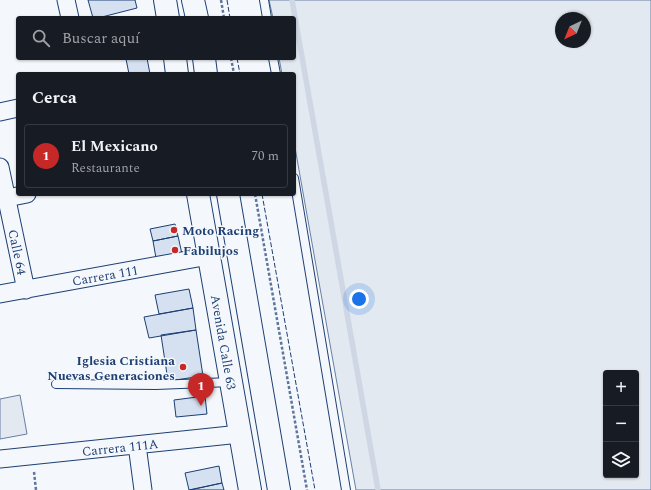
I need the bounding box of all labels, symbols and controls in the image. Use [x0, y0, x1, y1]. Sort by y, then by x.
north arrow [555, 12, 591, 48]
search box [16, 16, 296, 60]
icon: search [30, 27, 52, 49]
text: Buscar aquí [62, 27, 140, 50]
text: Cerca [32, 85, 77, 111]
text: El Mexicano [71, 135, 158, 158]
text: 1 [42, 146, 50, 166]
text: 70 m [252, 146, 279, 166]
text: Restaurante [71, 158, 140, 178]
place label: Moto Racing [182, 221, 259, 241]
marker: Moto Racing [169, 225, 179, 235]
street label: Calle 64 [2, 228, 32, 277]
place label: Fabilujos [183, 241, 239, 261]
marker: Fabilujos [170, 245, 180, 255]
street label: Carrera 111 [71, 260, 140, 292]
your location [349, 289, 369, 309]
street label: Avenida Calle 63 [205, 293, 241, 392]
place label: Iglesia Cristiana Nuevas Generaciones [47, 351, 175, 386]
marker: Iglesia Cristiana Nuevas Generaciones [178, 362, 188, 372]
map controls [603, 370, 639, 478]
button: + [603, 370, 639, 406]
pin: 1 [188, 373, 214, 406]
button: − [603, 406, 639, 442]
street label: Carrera 111A [81, 434, 159, 462]
button: layers [603, 442, 639, 478]

